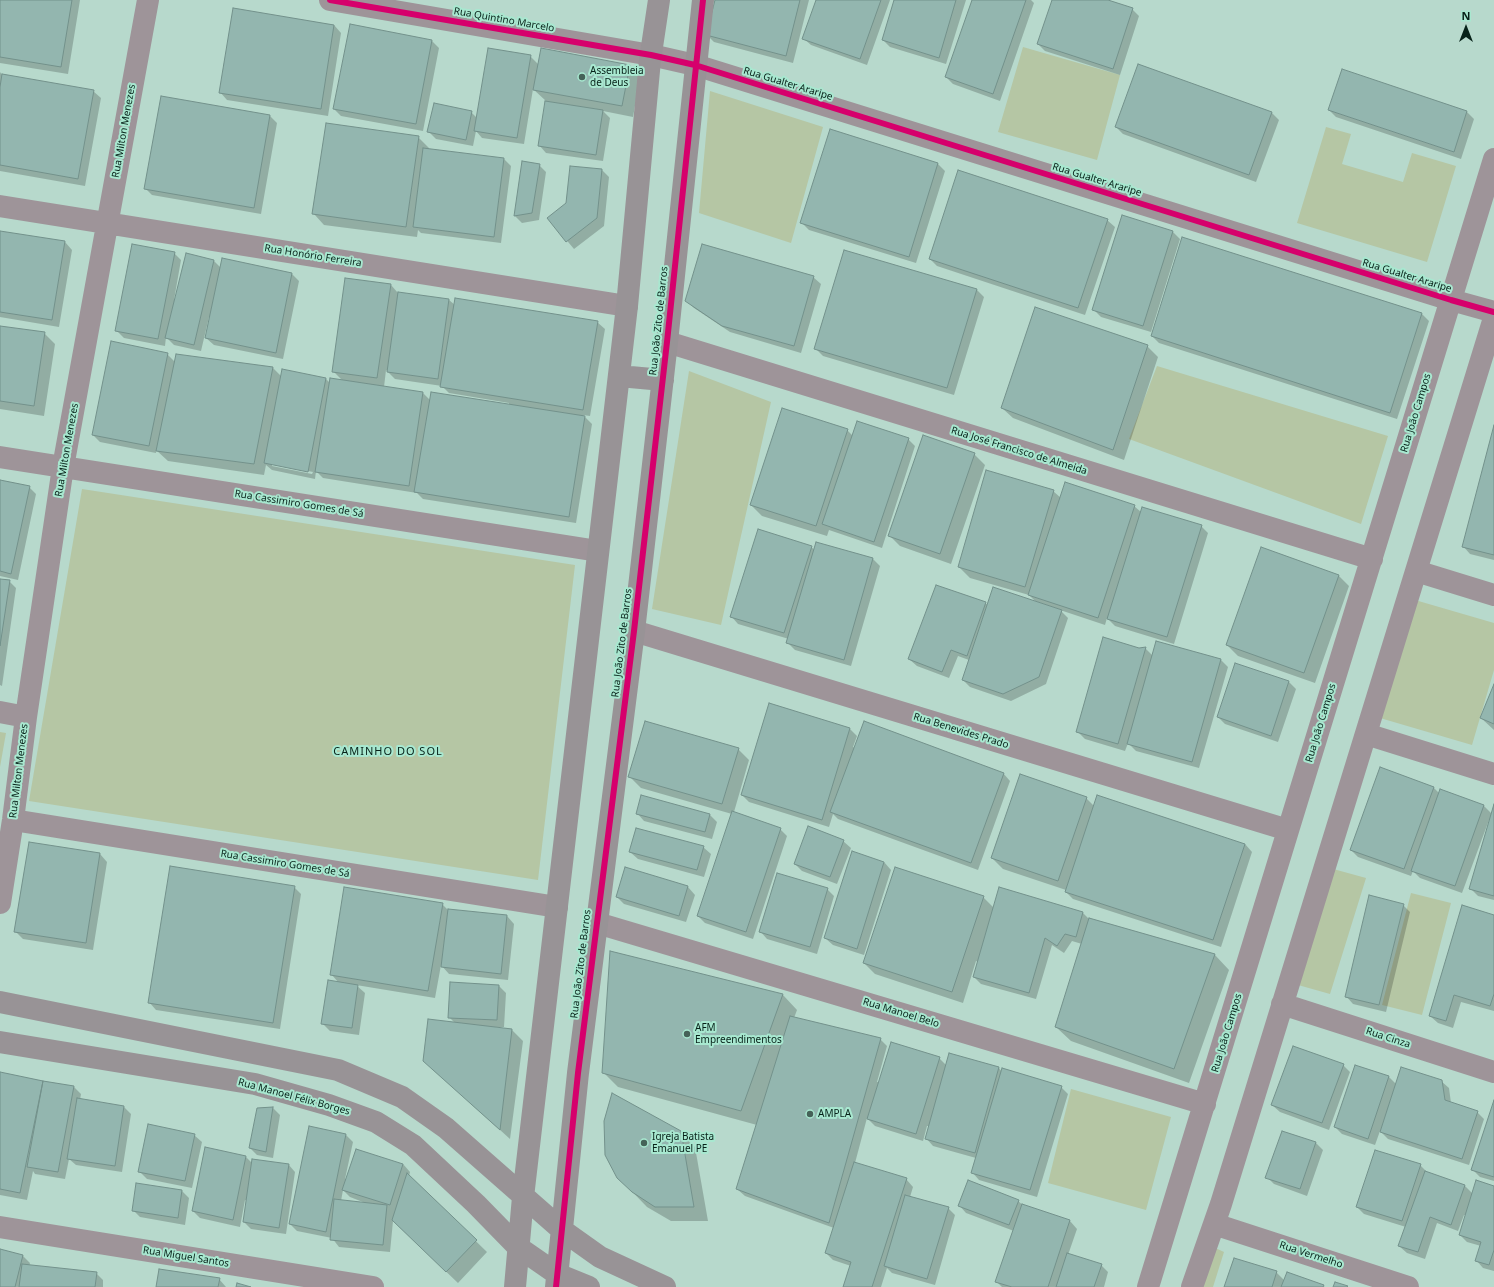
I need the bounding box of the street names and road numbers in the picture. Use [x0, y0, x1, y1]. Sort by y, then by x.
street label: Rua Quintino Marcelo [453, 5, 555, 35]
street label: Rua Gualter Araripe [742, 65, 834, 103]
street label: Rua Milton Menezes [110, 83, 138, 179]
street label: Rua Gualter Araripe [1051, 161, 1143, 199]
street label: Rua Honório Ferreira [264, 242, 362, 270]
street label: Rua Gualter Araripe [1361, 257, 1453, 295]
street label: Rua João Zito de Barros [647, 266, 671, 376]
street label: Rua João Campos [1398, 372, 1434, 454]
street label: Rua Milton Menezes [53, 402, 81, 498]
street label: Rua José Francisco de Almeida [950, 425, 1088, 477]
street label: Rua Cassimiro Gomes de Sá [234, 488, 364, 520]
street label: Rua João Zito de Barros [609, 588, 635, 698]
street label: Rua João Campos [1303, 682, 1339, 764]
street label: Rua Benevides Prado [912, 711, 1010, 751]
street label: Rua Milton Menezes [7, 723, 31, 819]
street label: Rua Cassimiro Gomes de Sá [220, 848, 350, 880]
street label: Rua João Zito de Barros [568, 909, 594, 1019]
street label: Rua João Campos [1209, 992, 1245, 1074]
street label: Rua Manoel Belo [861, 996, 941, 1030]
street label: Rua Cinza [1364, 1025, 1412, 1051]
street label: Rua Manoel Félix Borges [237, 1076, 351, 1118]
street label: Rua Vermelho [1278, 1239, 1344, 1271]
street label: Rua Miguel Santos [142, 1244, 230, 1270]

